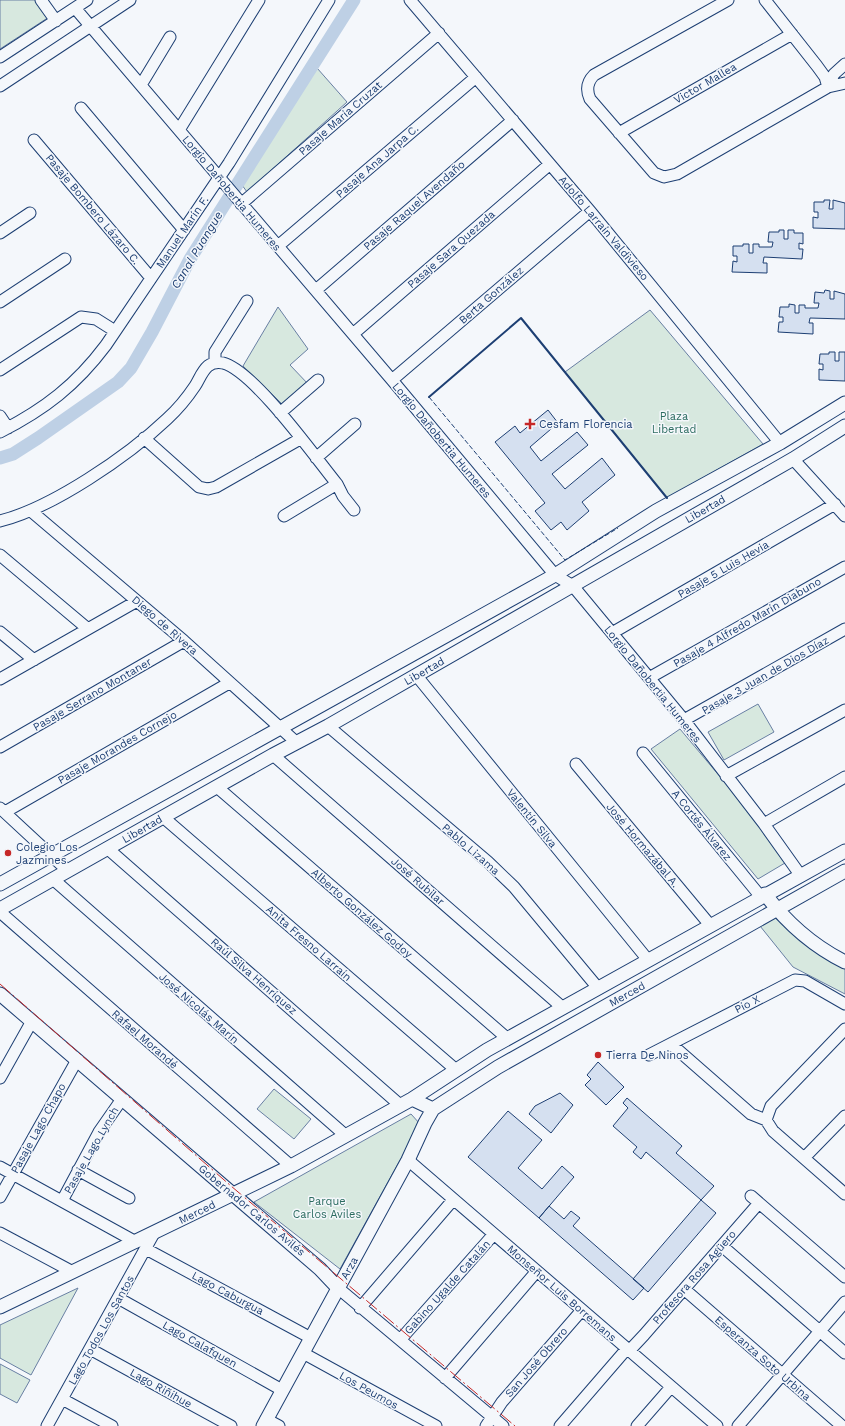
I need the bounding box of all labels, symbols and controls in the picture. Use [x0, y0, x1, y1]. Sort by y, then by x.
street label: Victor Mallea [672, 60, 739, 107]
street label: Pasaje María Cruzat [296, 78, 385, 158]
street label: Pasaje Ana Jarpa C. [334, 122, 421, 201]
street label: Lorgio Dañobertia Humeres [180, 133, 284, 254]
street label: Pasaje Bombero Lázaro C. [43, 151, 143, 267]
street label: Pasaje Raquel Avendaño [361, 158, 468, 253]
street label: Adolfo Larraín Valdivieso [556, 173, 651, 283]
street label: Manuel Marín F. [153, 194, 211, 271]
street label: Pasaje Sara Quezada [405, 208, 498, 291]
water label: Canal Puangue [168, 209, 226, 291]
street label: Berta González [456, 264, 526, 327]
street label: Lorgio Dañobertia Humeres [390, 380, 494, 501]
park label: Plaza Libertad [652, 410, 696, 436]
marker: Cesfam Florencia [524, 418, 536, 430]
place label: Cesfam Florencia [539, 418, 633, 431]
street label: Libertad [683, 493, 728, 526]
street label: Pasaje 5 Luis Hevia [675, 538, 771, 601]
street label: Pasaje 4 Alfredo Marín Diabuno [671, 575, 823, 670]
street label: Diego de Rivera [129, 593, 200, 658]
street label: Lorgio Dañobertia Humeres [601, 623, 704, 746]
street label: Pasaje 3 Juan de Dios Díaz [699, 634, 831, 717]
street label: Pasaje Serrano Montaner [31, 655, 154, 734]
street label: Libertad [402, 655, 447, 688]
street label: Pasaje Morandes Cornejo [55, 708, 179, 787]
street label: Valentín Silva [504, 786, 559, 850]
street label: A Cortés Álvarez [669, 787, 735, 864]
street label: José Hormazábal A. [603, 800, 682, 890]
street label: Libertad [120, 813, 165, 846]
street label: Pablo Lizama [439, 821, 502, 878]
place label: Colegio Los Jazmines [16, 841, 78, 867]
marker: Colegio Los Jazmines [3, 848, 13, 858]
street label: José Rubilar [388, 855, 447, 908]
street label: Alberto González Godoy [309, 866, 415, 961]
street label: Anita Fresno Larraín [263, 903, 354, 984]
street label: Raúl Silva Henríquez [208, 935, 299, 1017]
street label: José Nicolás Marín [156, 970, 241, 1047]
street label: Merced [607, 979, 648, 1010]
street label: Pío X [732, 992, 762, 1016]
street label: Rafael Morandé [109, 1007, 180, 1072]
place label: Tierra De Ninos [606, 1049, 689, 1062]
marker: Tierra De Ninos [593, 1050, 603, 1060]
street label: Pasaje Lago Chapo [8, 1081, 69, 1176]
street label: Pasaje Lago Lynch [61, 1105, 122, 1196]
street label: Gobernador Carlos Avilés [196, 1162, 308, 1259]
park label: Parque Carlos Aviles [293, 1195, 361, 1221]
street label: Merced [177, 1198, 218, 1227]
street label: Profesora Rosa Agüero [650, 1228, 739, 1327]
street label: Gabino Ugalde Catalán [402, 1238, 493, 1337]
street label: Monseñor Luis Borremans [504, 1242, 619, 1344]
street label: Arza [338, 1255, 361, 1282]
street label: Lago Caburgua [190, 1269, 266, 1318]
street label: Lago Todos Los Santos [66, 1273, 137, 1387]
street label: Esperanza Soto Urbina [712, 1313, 813, 1404]
street label: Lago Calafquen [160, 1319, 239, 1370]
street label: San José Obrero [502, 1325, 570, 1400]
street label: Lago Riñihue [127, 1366, 194, 1411]
street label: Los Peumos [337, 1369, 401, 1412]

